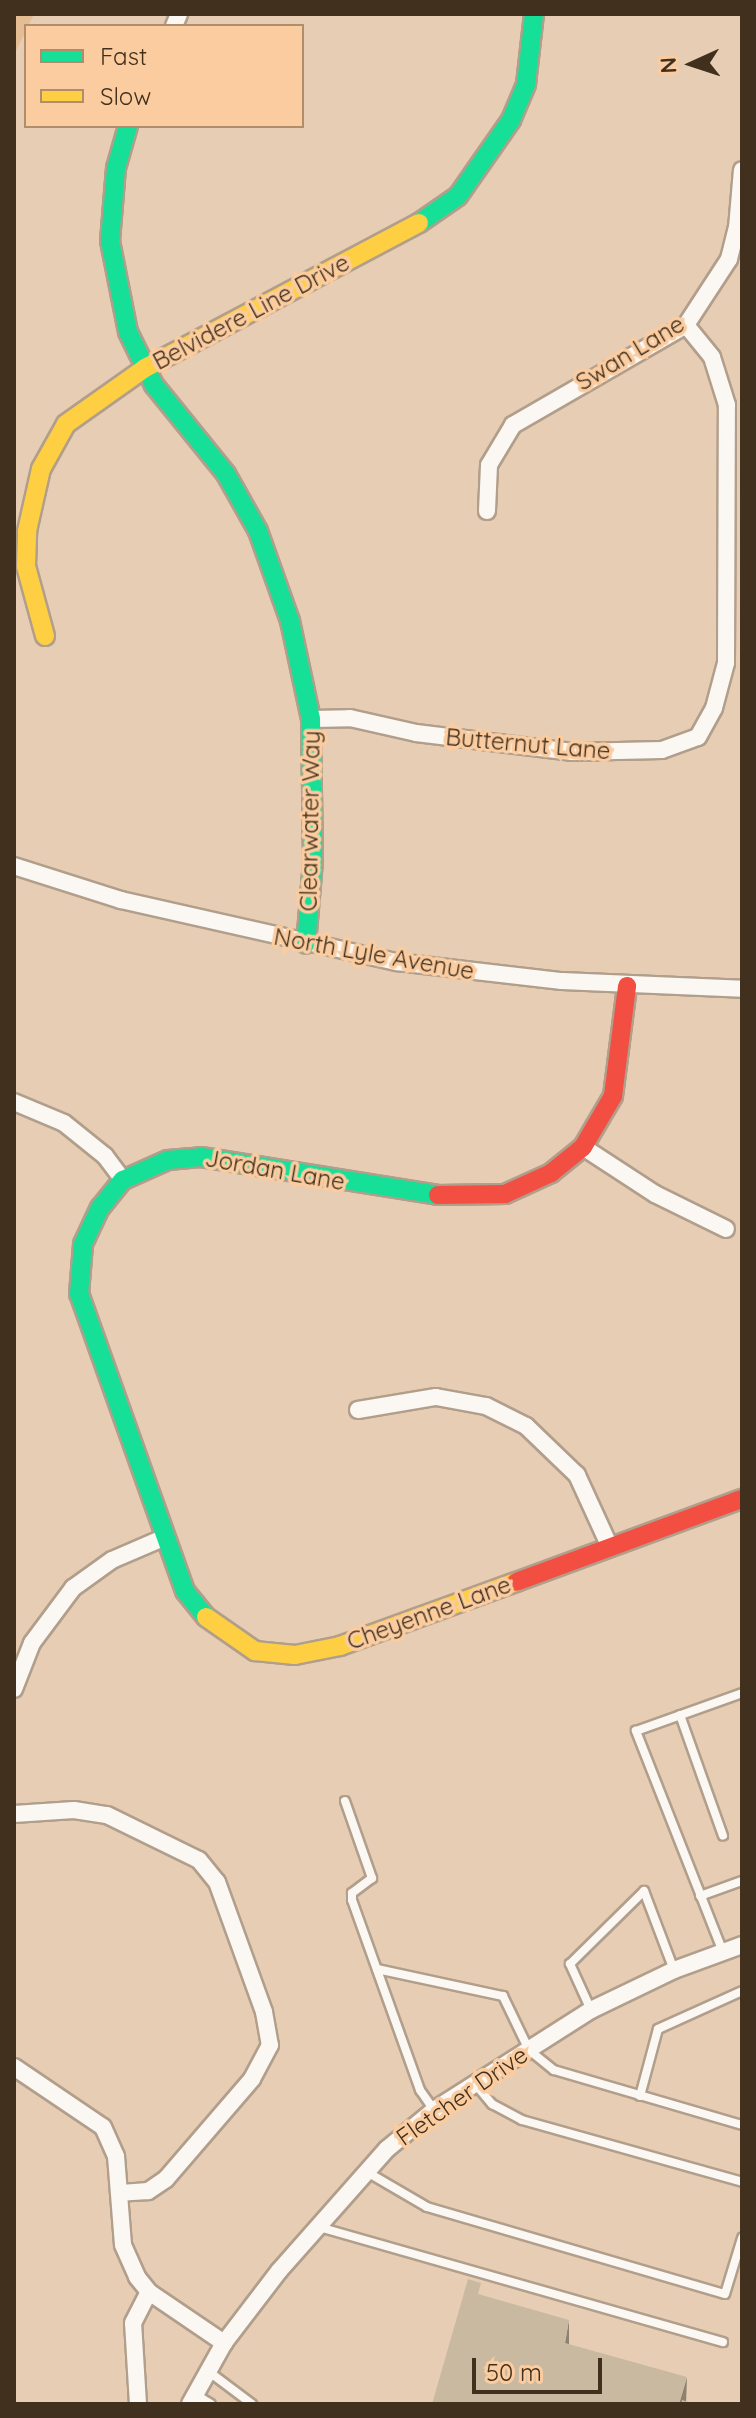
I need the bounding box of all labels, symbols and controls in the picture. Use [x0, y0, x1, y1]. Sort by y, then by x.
legend [24, 24, 304, 128]
north arrow [652, 24, 732, 104]
text: Fast [100, 41, 147, 71]
text: N [654, 56, 682, 74]
text: Slow [100, 81, 151, 111]
street label: Belvidere Line Drive [148, 248, 354, 376]
street label: Swan Lane [571, 309, 689, 397]
street label: Butternut Lane [444, 722, 612, 766]
street label: Clearwater Way [294, 730, 326, 912]
street label: North Lyle Avenue [272, 922, 476, 986]
street label: Jordan Lane [203, 1144, 347, 1196]
street label: Cheyenne Lane [343, 1570, 515, 1656]
street label: Fletcher Drive [391, 2040, 533, 2152]
scale bar [476, 2342, 606, 2392]
text: 50 m [486, 2357, 542, 2387]

